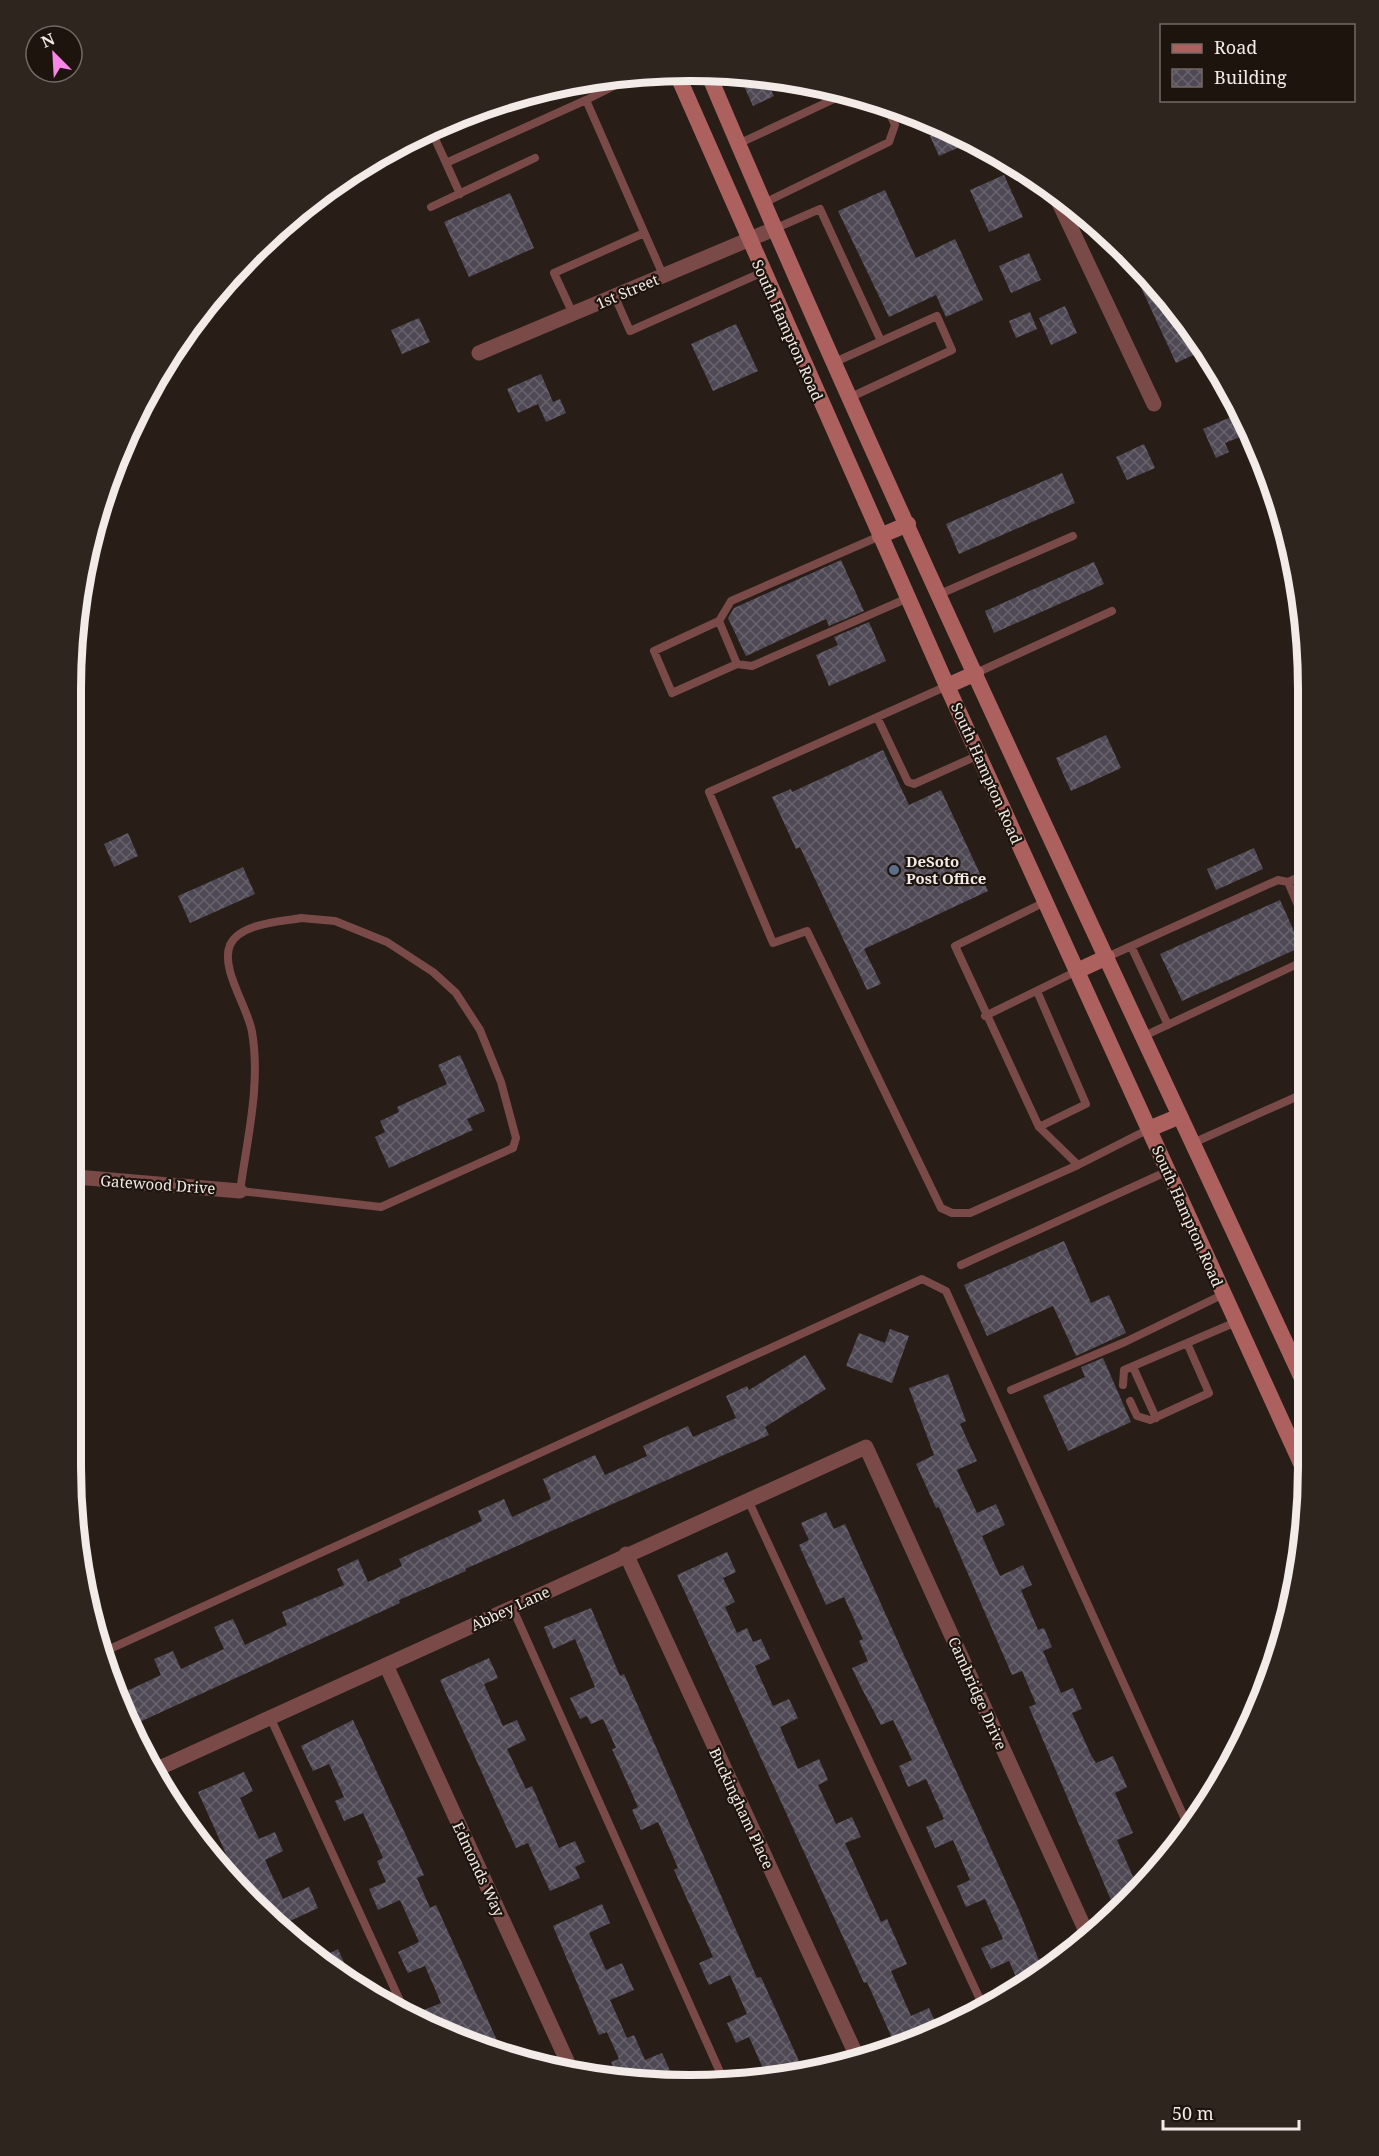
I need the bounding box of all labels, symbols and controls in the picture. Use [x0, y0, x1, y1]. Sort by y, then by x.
north arrow [24, 24, 84, 84]
legend [1160, 24, 1355, 102]
text: N [38, 28, 58, 53]
text: Road [1214, 35, 1257, 59]
text: Building [1214, 65, 1287, 89]
street label: South Hampton Road [748, 256, 828, 404]
street label: 1st Street [593, 269, 661, 313]
street label: South Hampton Road [947, 699, 1027, 847]
place label: DeSoto Post Office [906, 851, 986, 888]
marker: DeSoto Post Office [887, 863, 901, 877]
street label: South Hampton Road [1148, 1142, 1228, 1290]
street label: Gatewood Drive [100, 1170, 216, 1198]
street label: Abbey Lane [467, 1581, 553, 1635]
street label: Cambridge Drive [944, 1633, 1012, 1753]
street label: Buckingham Place [705, 1744, 779, 1872]
street label: Edmonds Way [448, 1818, 510, 1920]
scale bar [1163, 2093, 1300, 2131]
text: 50 m [1172, 2101, 1214, 2125]

